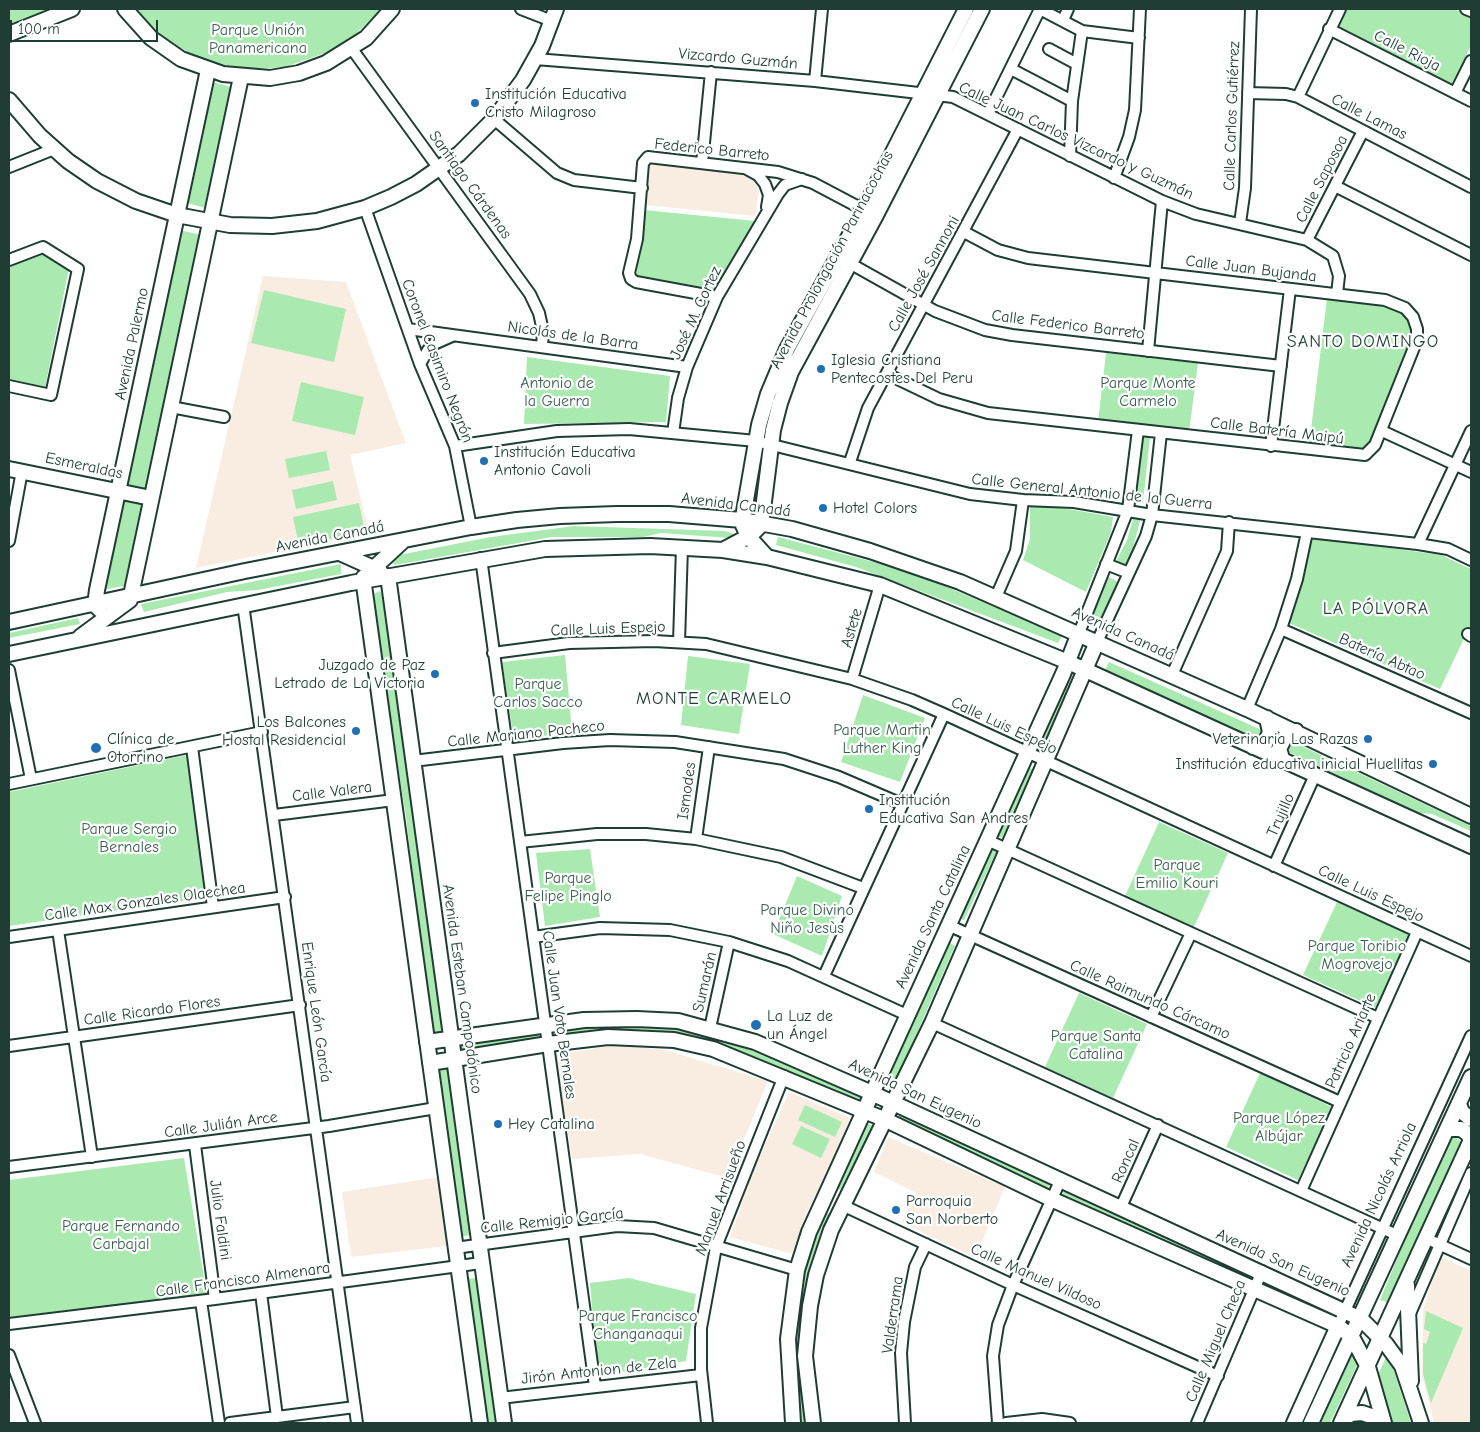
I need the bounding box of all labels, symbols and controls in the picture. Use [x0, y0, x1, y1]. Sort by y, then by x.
scale bar [12, 10, 160, 42]
text: 100 m [18, 20, 60, 38]
park label: Parque Unión Panamericana [209, 20, 307, 58]
street label: Calle Rioja [1371, 26, 1443, 76]
street label: Calle Carlos Gutiérrez [1220, 41, 1244, 191]
street label: Vizcardo Guzmán [677, 44, 799, 74]
street label: Calle Juan Carlos Vizcardo y Guzmán [955, 78, 1197, 204]
place label: Institución Educativa Cristo Milagroso [485, 84, 627, 122]
street label: Calle Lamas [1328, 90, 1410, 144]
marker: Institución Educativa Cristo Milagroso [469, 97, 481, 109]
street label: Santiago Cárdenas [424, 127, 516, 243]
street label: Calle Saposoa [1292, 132, 1352, 226]
street label: Federico Barreto [654, 134, 770, 166]
street label: Avenida Prolongación Parinacochas [766, 148, 898, 372]
street label: Calle José Sannoni [884, 213, 964, 335]
street label: Calle Juan Bujanda [1184, 251, 1318, 287]
street label: José M. Cortez [666, 263, 726, 363]
street label: Coronel Casimiro Negrón [397, 276, 477, 446]
street label: Avenida Palermo [111, 286, 153, 402]
street label: Calle Federico Barreto [990, 306, 1146, 344]
street label: Nicolás de la Barra [506, 317, 640, 355]
district label: SANTO DOMINGO [1285, 331, 1441, 353]
place label: Iglesia Cristiana Pentecostes Del Peru [831, 350, 973, 388]
marker: Iglesia Cristiana Pentecostes Del Peru [815, 363, 827, 375]
park label: Antonio de la Guerra [520, 373, 594, 411]
park label: Parque Monte Carmelo [1100, 373, 1196, 411]
street label: Calle Batería Maipú [1209, 413, 1345, 449]
place label: Institución Educativa Antonio Cavoli [494, 442, 636, 480]
street label: Esmeraldas [43, 448, 125, 484]
marker: Institución Educativa Antonio Cavoli [478, 455, 490, 467]
street label: Calle General Antonio de la Guerra [971, 470, 1213, 514]
street label: Avenida Canadá [680, 489, 792, 521]
place label: Hotel Colors [833, 498, 917, 518]
marker: Hotel Colors [817, 502, 829, 514]
street label: Avenida Canadá [274, 517, 386, 557]
district label: LA PÓLVORA [1321, 598, 1431, 620]
street label: Avenida Canadá [1069, 603, 1177, 665]
street label: Astete [837, 606, 867, 650]
street label: Calle Luis Espejo [550, 617, 666, 641]
street label: Batería Abtao [1336, 629, 1428, 685]
place label: Juzgado de Paz Letrado de La Victoria [274, 655, 425, 693]
marker: Juzgado de Paz Letrado de La Victoria [429, 668, 441, 680]
park label: Parque Carlos Sacco [493, 674, 583, 712]
district label: MONTE CARMELO [634, 688, 794, 710]
street label: Calle Luis Espejo [948, 693, 1060, 759]
place label: Los Balcones Hostal Residencial [222, 712, 346, 750]
street label: Calle Mariano Pacheco [446, 716, 606, 752]
park label: Parque Martin Luther King [833, 720, 931, 758]
marker: Los Balcones Hostal Residencial [350, 725, 362, 737]
place label: Clínica de Otorrino [107, 729, 174, 767]
place label: Veterinaria Las Razas [1212, 729, 1358, 749]
marker: Veterinaria Las Razas [1362, 733, 1374, 745]
marker: Clínica de Otorrino [89, 741, 103, 755]
place label: Institución educativa inicial Huellitas [1175, 754, 1423, 774]
marker: Institución educativa inicial Huellitas [1427, 758, 1439, 770]
street label: Ismodes [673, 761, 701, 821]
street label: Calle Valera [291, 778, 373, 806]
place label: Institución Educativa San Andres [879, 790, 1028, 828]
street label: Trujillo [1263, 790, 1299, 840]
marker: Institución Educativa San Andres [863, 803, 875, 815]
park label: Parque Sergio Bernales [81, 819, 177, 857]
street label: Avenida Santa Catalina [891, 842, 975, 992]
park label: Parque Emilio Kouri [1135, 855, 1219, 893]
street label: Calle Luis Espejo [1315, 861, 1427, 927]
park label: Parque Felipe Pinglo [524, 868, 612, 906]
street label: Calle Max Gonzales Olaechea [43, 878, 247, 926]
street label: Avenida Esteban Campodónico [438, 883, 486, 1095]
park label: Parque Divino Niño Jesùs [760, 900, 854, 938]
street label: Calle Juan Voto Bernales [538, 930, 580, 1100]
park label: Parque Toribio Mogrovejo [1308, 936, 1406, 974]
street label: Enrique León García [297, 940, 335, 1084]
street label: Sumarán [689, 950, 721, 1014]
street label: Calle Raimundo Cárcamo [1067, 956, 1233, 1044]
street label: Patricio Ariarte [1321, 990, 1381, 1092]
street label: Calle Ricardo Flores [83, 992, 221, 1030]
place label: La Luz de un Ángel [767, 1006, 833, 1044]
marker: La Luz de un Ángel [749, 1018, 763, 1032]
park label: Parque Santa Catalina [1051, 1026, 1141, 1064]
street label: Avenida San Eugenio [845, 1055, 985, 1133]
street label: Calle Julián Arce [163, 1108, 279, 1142]
park label: Parque López Albújar [1233, 1108, 1325, 1146]
place label: Hey Catalina [508, 1114, 595, 1134]
marker: Hey Catalina [492, 1118, 504, 1130]
street label: Avenida Nicolás Arriola [1337, 1119, 1421, 1271]
street label: Roncal [1108, 1136, 1144, 1186]
street label: Manuel Arrisueño [691, 1138, 751, 1258]
street label: Julio Faldini [205, 1179, 235, 1261]
place label: Parroquia San Norberto [906, 1191, 998, 1229]
street label: Calle Remigio García [479, 1204, 625, 1238]
marker: Parroquia San Norberto [890, 1204, 902, 1216]
park label: Parque Fernando Carbajal [62, 1216, 180, 1254]
street label: Avenida San Eugenio [1213, 1225, 1353, 1301]
street label: Calle Manuel Vildoso [967, 1239, 1105, 1315]
street label: Calle Francisco Almenara [155, 1258, 331, 1302]
street label: Valderrama [878, 1275, 908, 1355]
street label: Calle Miguel Checa [1181, 1277, 1251, 1405]
park label: Parque Francisco Changanaqui [579, 1306, 697, 1344]
street label: Jirón Antonion de Zela [520, 1353, 678, 1389]

